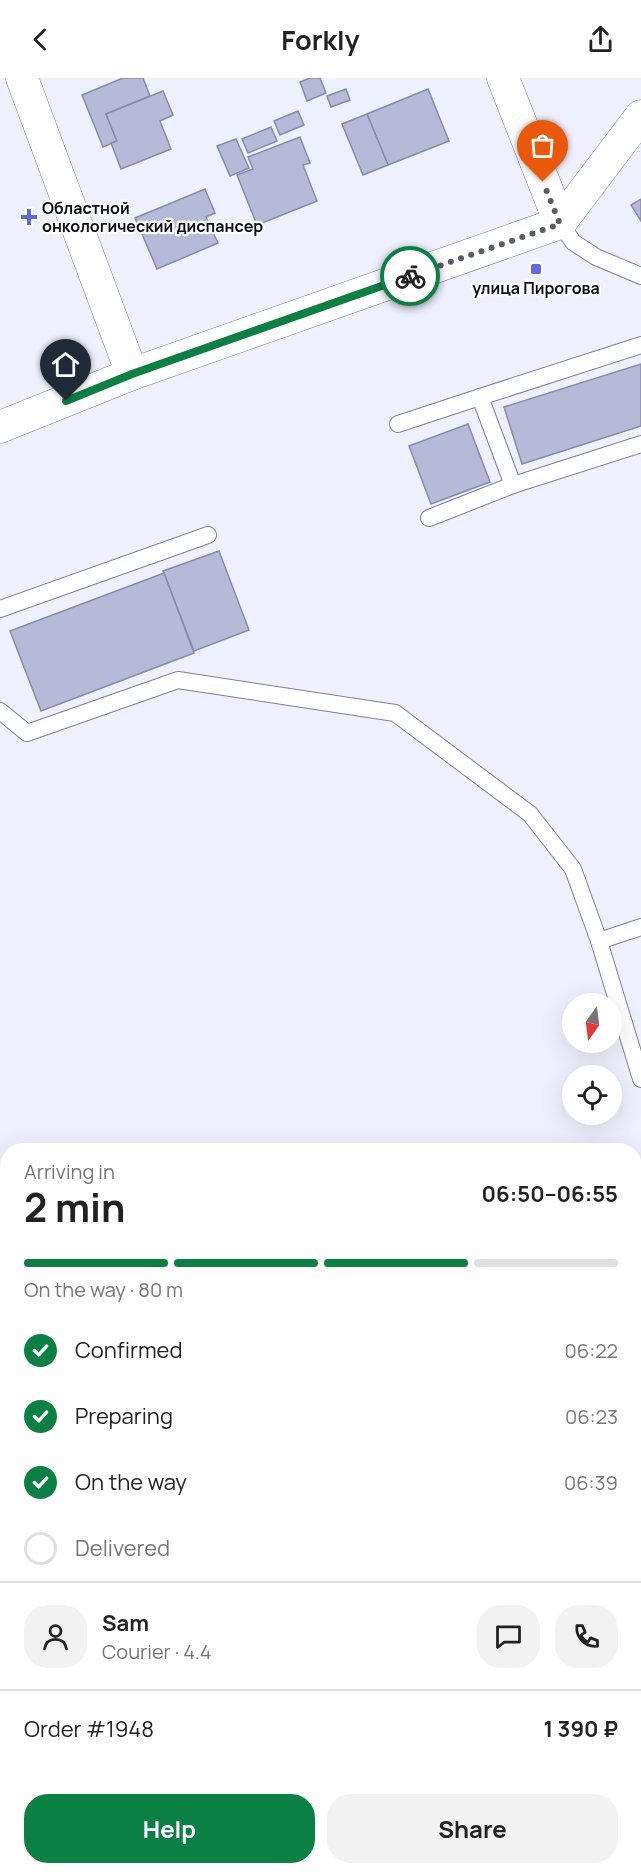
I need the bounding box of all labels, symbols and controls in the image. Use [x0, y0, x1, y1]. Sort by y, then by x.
text: Forkly [281, 21, 360, 58]
icon: back [24, 23, 57, 56]
icon: share [584, 23, 617, 56]
pin [517, 120, 568, 182]
icon: bag [526, 129, 559, 162]
place label: Областной онкологический диспансер [42, 197, 263, 237]
marker: Областной онкологический диспансер [20, 208, 38, 226]
courier [380, 246, 440, 306]
icon: bike [394, 260, 427, 293]
marker: улица Пирогова [529, 262, 543, 276]
place label: улица Пирогова [472, 277, 600, 299]
pin [40, 339, 91, 401]
icon: home [49, 348, 82, 381]
north arrow [562, 993, 622, 1053]
map controls [562, 993, 622, 1125]
button: locate [562, 1065, 622, 1125]
text: Arriving in [24, 1158, 115, 1185]
text: 06:50–06:55 [482, 1179, 618, 1209]
text: 2 min [24, 1180, 125, 1234]
text: On the way · 80 m [24, 1276, 183, 1303]
icon: check [24, 1334, 57, 1367]
text: Confirmed [75, 1335, 183, 1365]
text: 06:22 [565, 1337, 618, 1364]
icon: check [24, 1400, 57, 1433]
text: Preparing [75, 1401, 173, 1431]
text: 06:23 [565, 1403, 618, 1430]
icon: check [24, 1466, 57, 1499]
text: On the way [75, 1467, 187, 1497]
text: 06:39 [564, 1469, 618, 1496]
text: Delivered [75, 1533, 170, 1563]
button: person [24, 1605, 87, 1668]
button: chat [477, 1605, 540, 1668]
button: phone [555, 1605, 618, 1668]
text: Sam [102, 1608, 149, 1638]
text: Courier · 4.4 [102, 1638, 212, 1665]
text: Order #1948 [24, 1714, 154, 1744]
text: 1 390 ₽ [544, 1714, 618, 1744]
button: Help [24, 1794, 315, 1863]
button: Share [327, 1794, 618, 1863]

